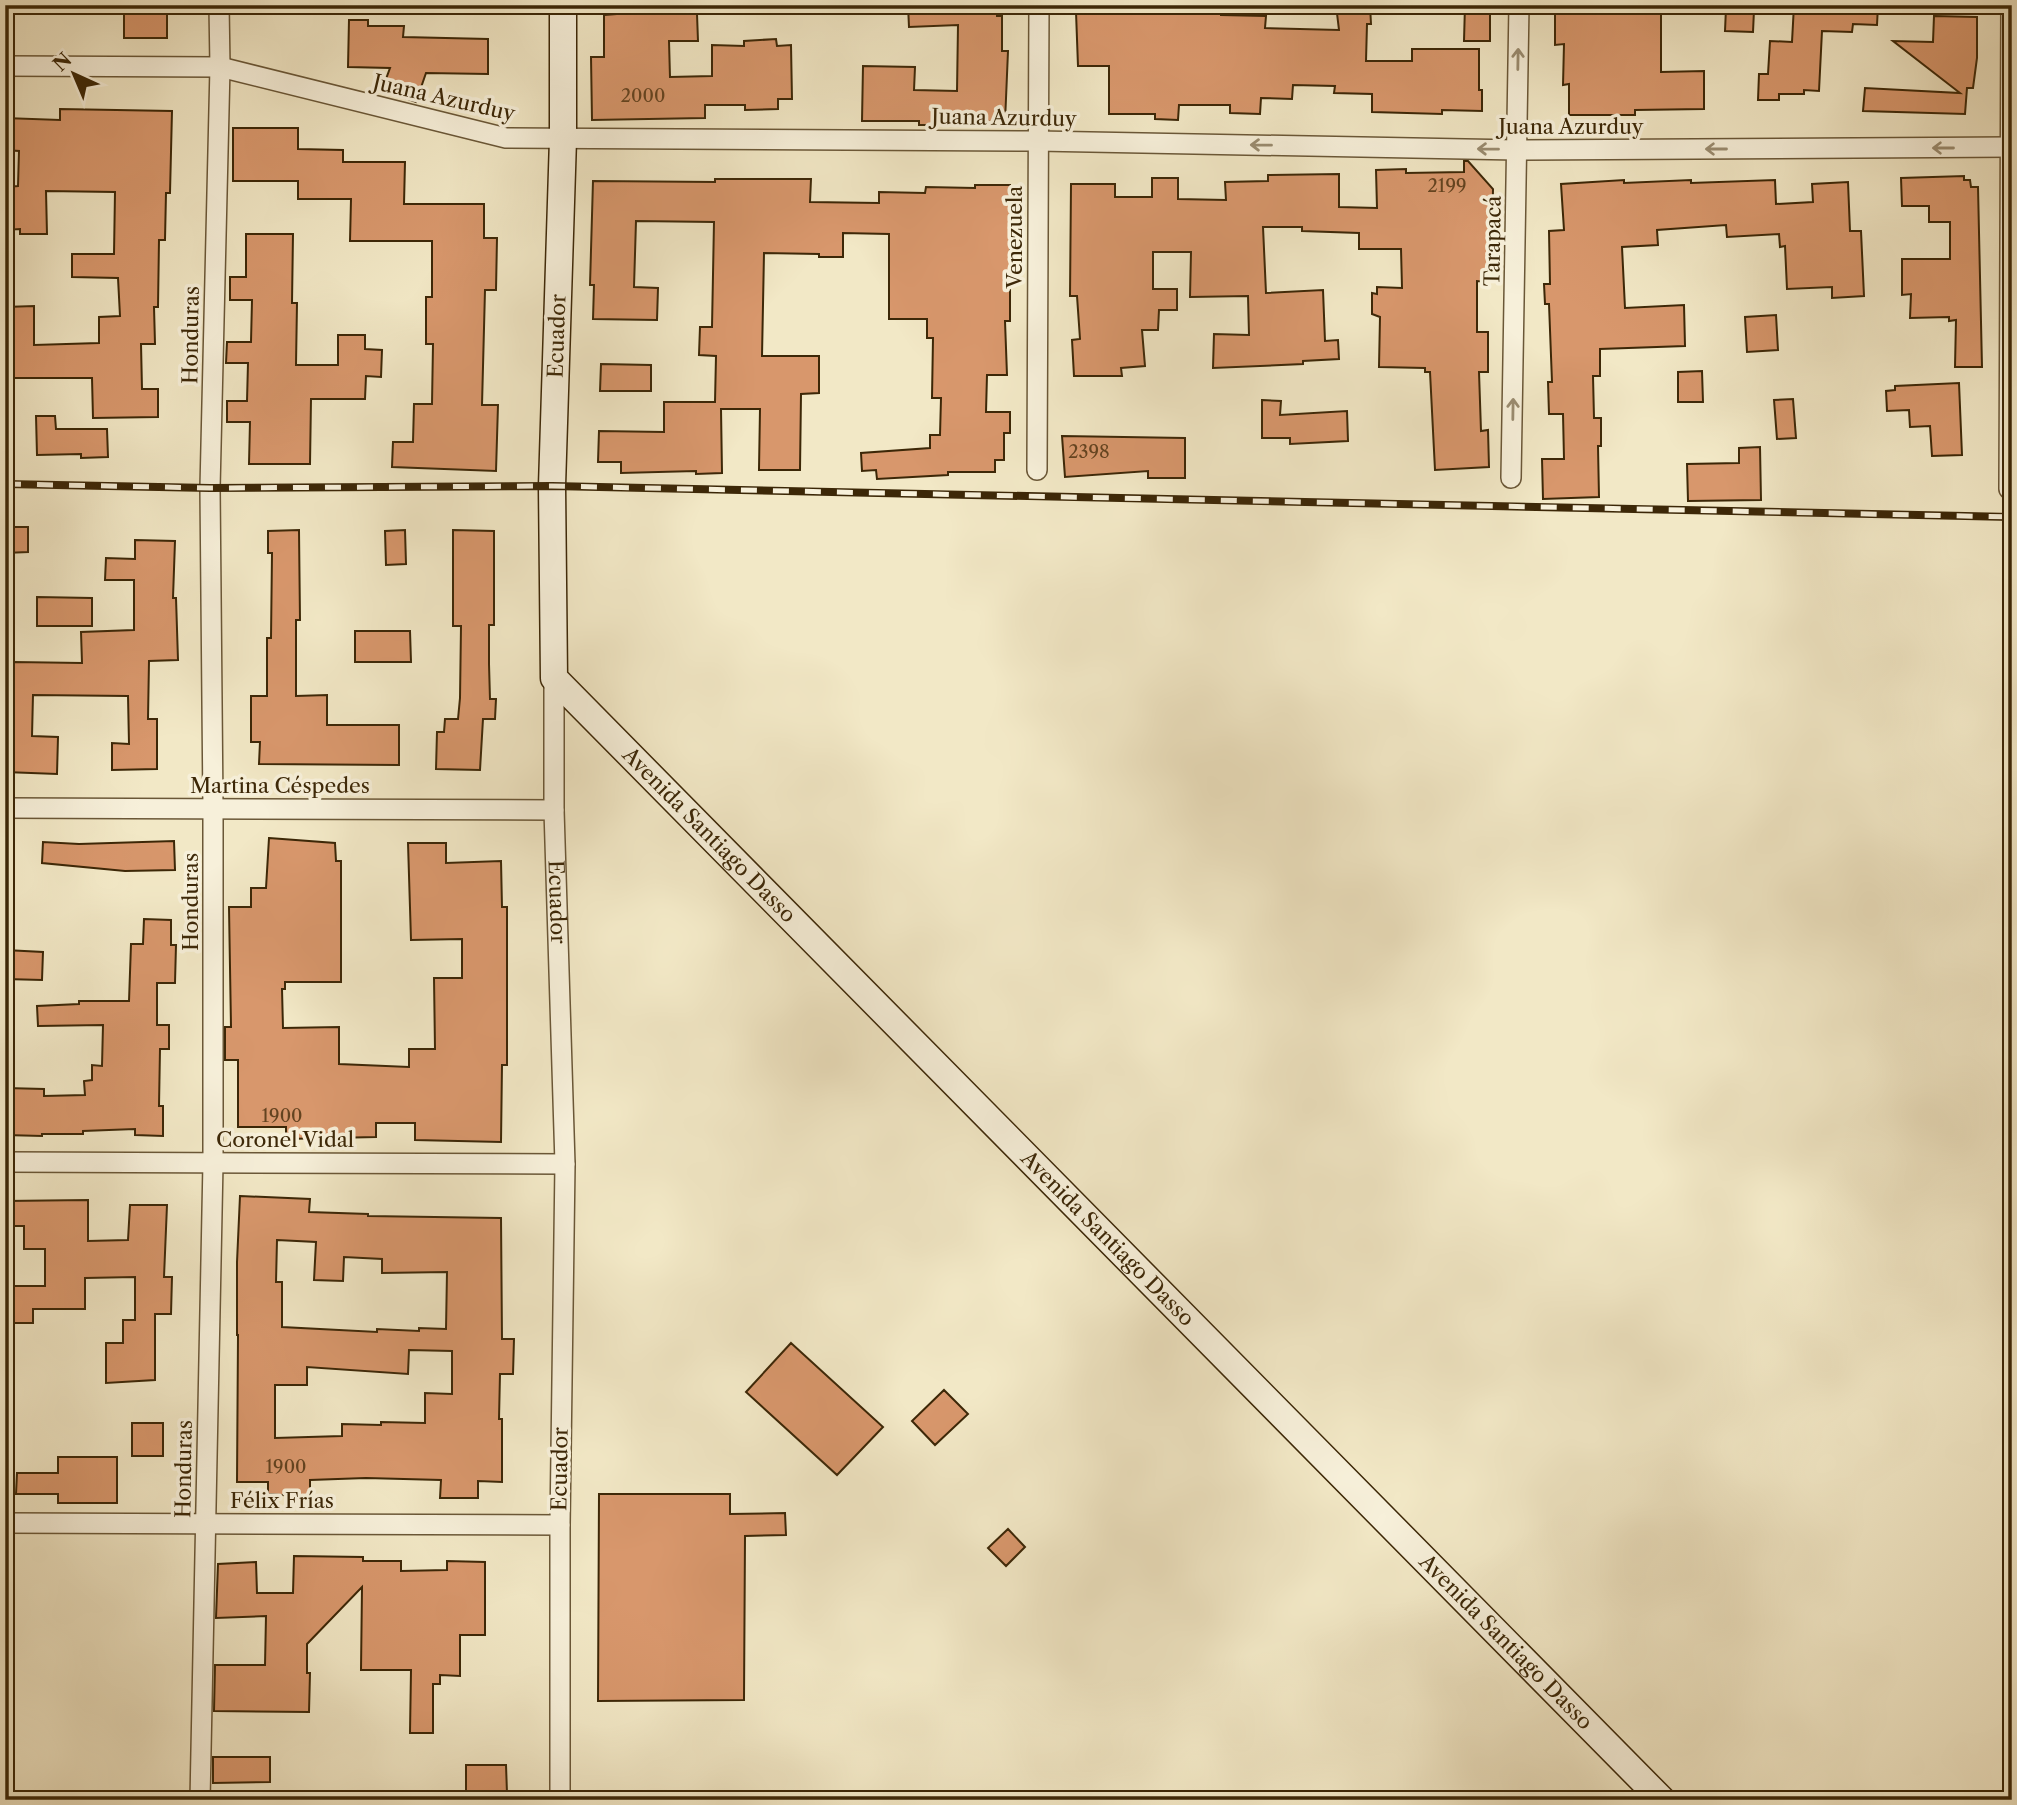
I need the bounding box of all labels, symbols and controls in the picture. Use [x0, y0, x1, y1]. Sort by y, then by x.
north arrow [38, 38, 108, 108]
text: N [49, 48, 76, 76]
one-way arrow [1511, 48, 1525, 71]
street label: Juana Azurduy [368, 68, 518, 126]
house number: 2000 [621, 85, 665, 107]
street label: Juana Azurduy [928, 104, 1077, 131]
street label: Juana Azurduy [1495, 114, 1644, 139]
one-way arrow [1250, 138, 1273, 152]
one-way arrow [1932, 141, 1955, 155]
one-way arrow [1705, 142, 1728, 156]
one-way arrow [1477, 143, 1500, 156]
house number: 2199 [1427, 175, 1467, 197]
street label: Venezuela [1002, 185, 1027, 289]
street label: Tarapacá [1479, 194, 1506, 287]
street label: Honduras [177, 286, 204, 384]
street label: Ecuador [543, 293, 570, 378]
one-way arrow [1506, 398, 1519, 421]
house number: 2398 [1068, 441, 1110, 463]
street label: Avenida Santiago Dasso [617, 741, 801, 928]
street label: Martina Céspedes [190, 773, 370, 798]
street label: Honduras [178, 853, 203, 951]
street label: Ecuador [544, 860, 571, 944]
house number: 1900 [262, 1105, 302, 1127]
street label: Coronel Vidal [216, 1127, 354, 1152]
street label: Avenida Santiago Dasso [1015, 1145, 1200, 1331]
street label: Honduras [170, 1420, 197, 1518]
street label: Ecuador [546, 1427, 573, 1511]
house number: 1900 [266, 1456, 306, 1478]
street label: Félix Frías [230, 1488, 334, 1513]
street label: Avenida Santiago Dasso [1414, 1548, 1598, 1734]

